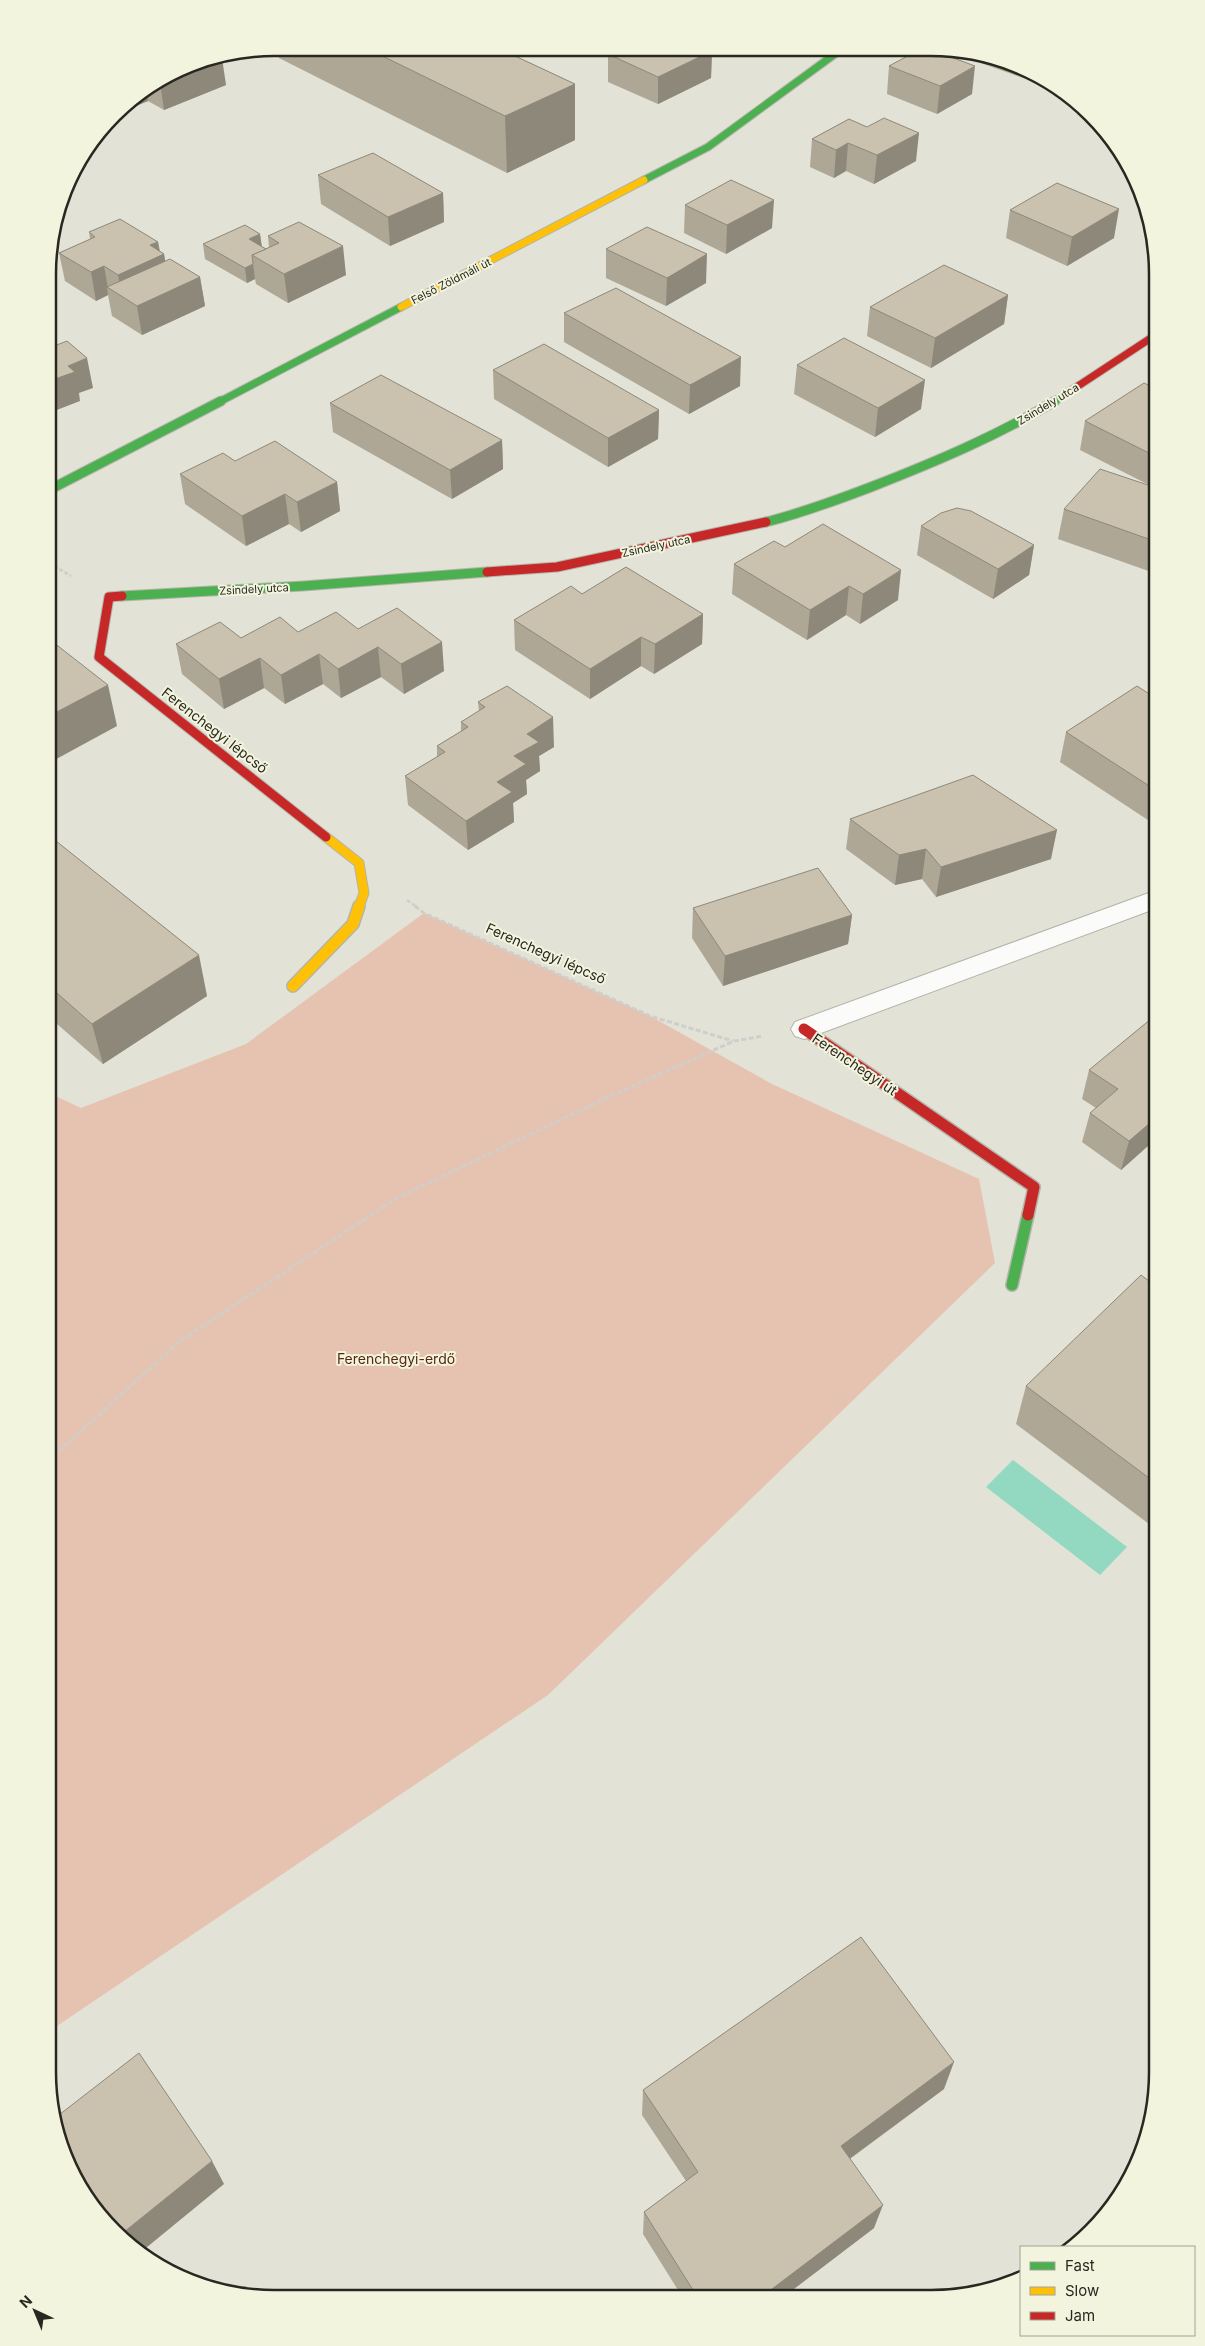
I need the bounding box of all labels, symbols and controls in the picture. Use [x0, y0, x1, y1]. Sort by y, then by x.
street label: Felső Zöldmáli út [409, 255, 494, 307]
street label: Zsindely utca [1015, 380, 1081, 428]
street label: Zsindely utca [621, 532, 691, 560]
street label: Zsindely utca [219, 580, 289, 598]
street label: Ferenchegyi lépcső [159, 683, 271, 777]
street label: Ferenchegyi lépcső [483, 919, 609, 987]
street label: Ferenchegyi út [809, 1029, 901, 1099]
park label: Ferenchegyi-erdő [337, 1350, 455, 1367]
legend [1020, 2246, 1195, 2336]
text: Fast [1065, 2256, 1095, 2275]
text: Slow [1065, 2281, 1099, 2300]
north arrow [10, 2286, 60, 2336]
text: N [16, 2291, 35, 2311]
text: Jam [1065, 2306, 1095, 2325]

